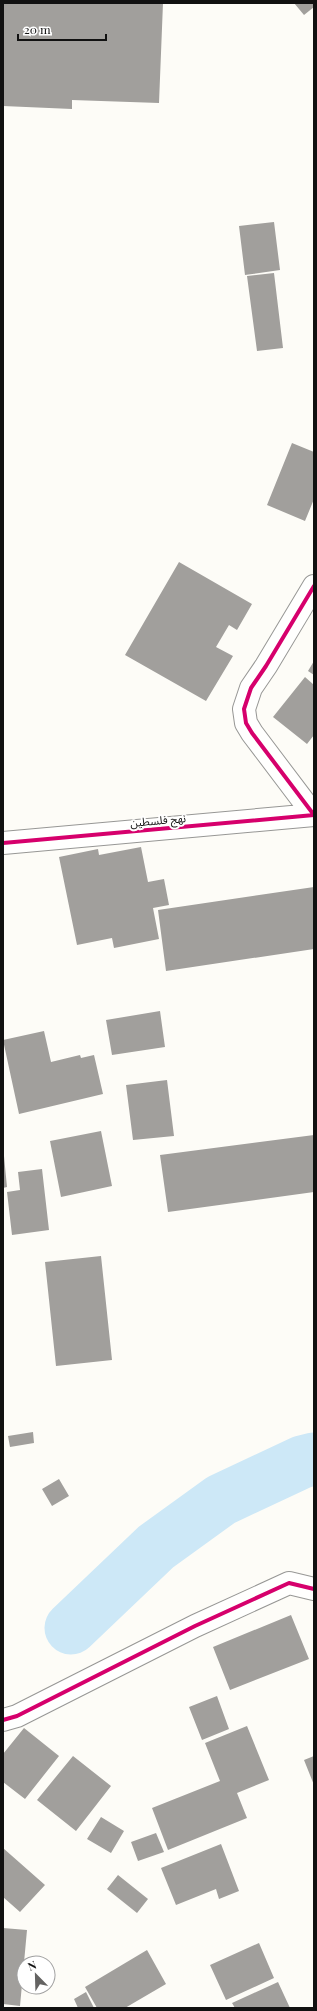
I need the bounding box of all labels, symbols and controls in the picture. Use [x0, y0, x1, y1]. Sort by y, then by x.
scale bar [18, 16, 106, 42]
text: 20 m [24, 21, 51, 37]
street label: نهج فلسطين [129, 810, 187, 831]
north arrow [16, 1955, 56, 1995]
text: N [25, 1957, 39, 1974]

